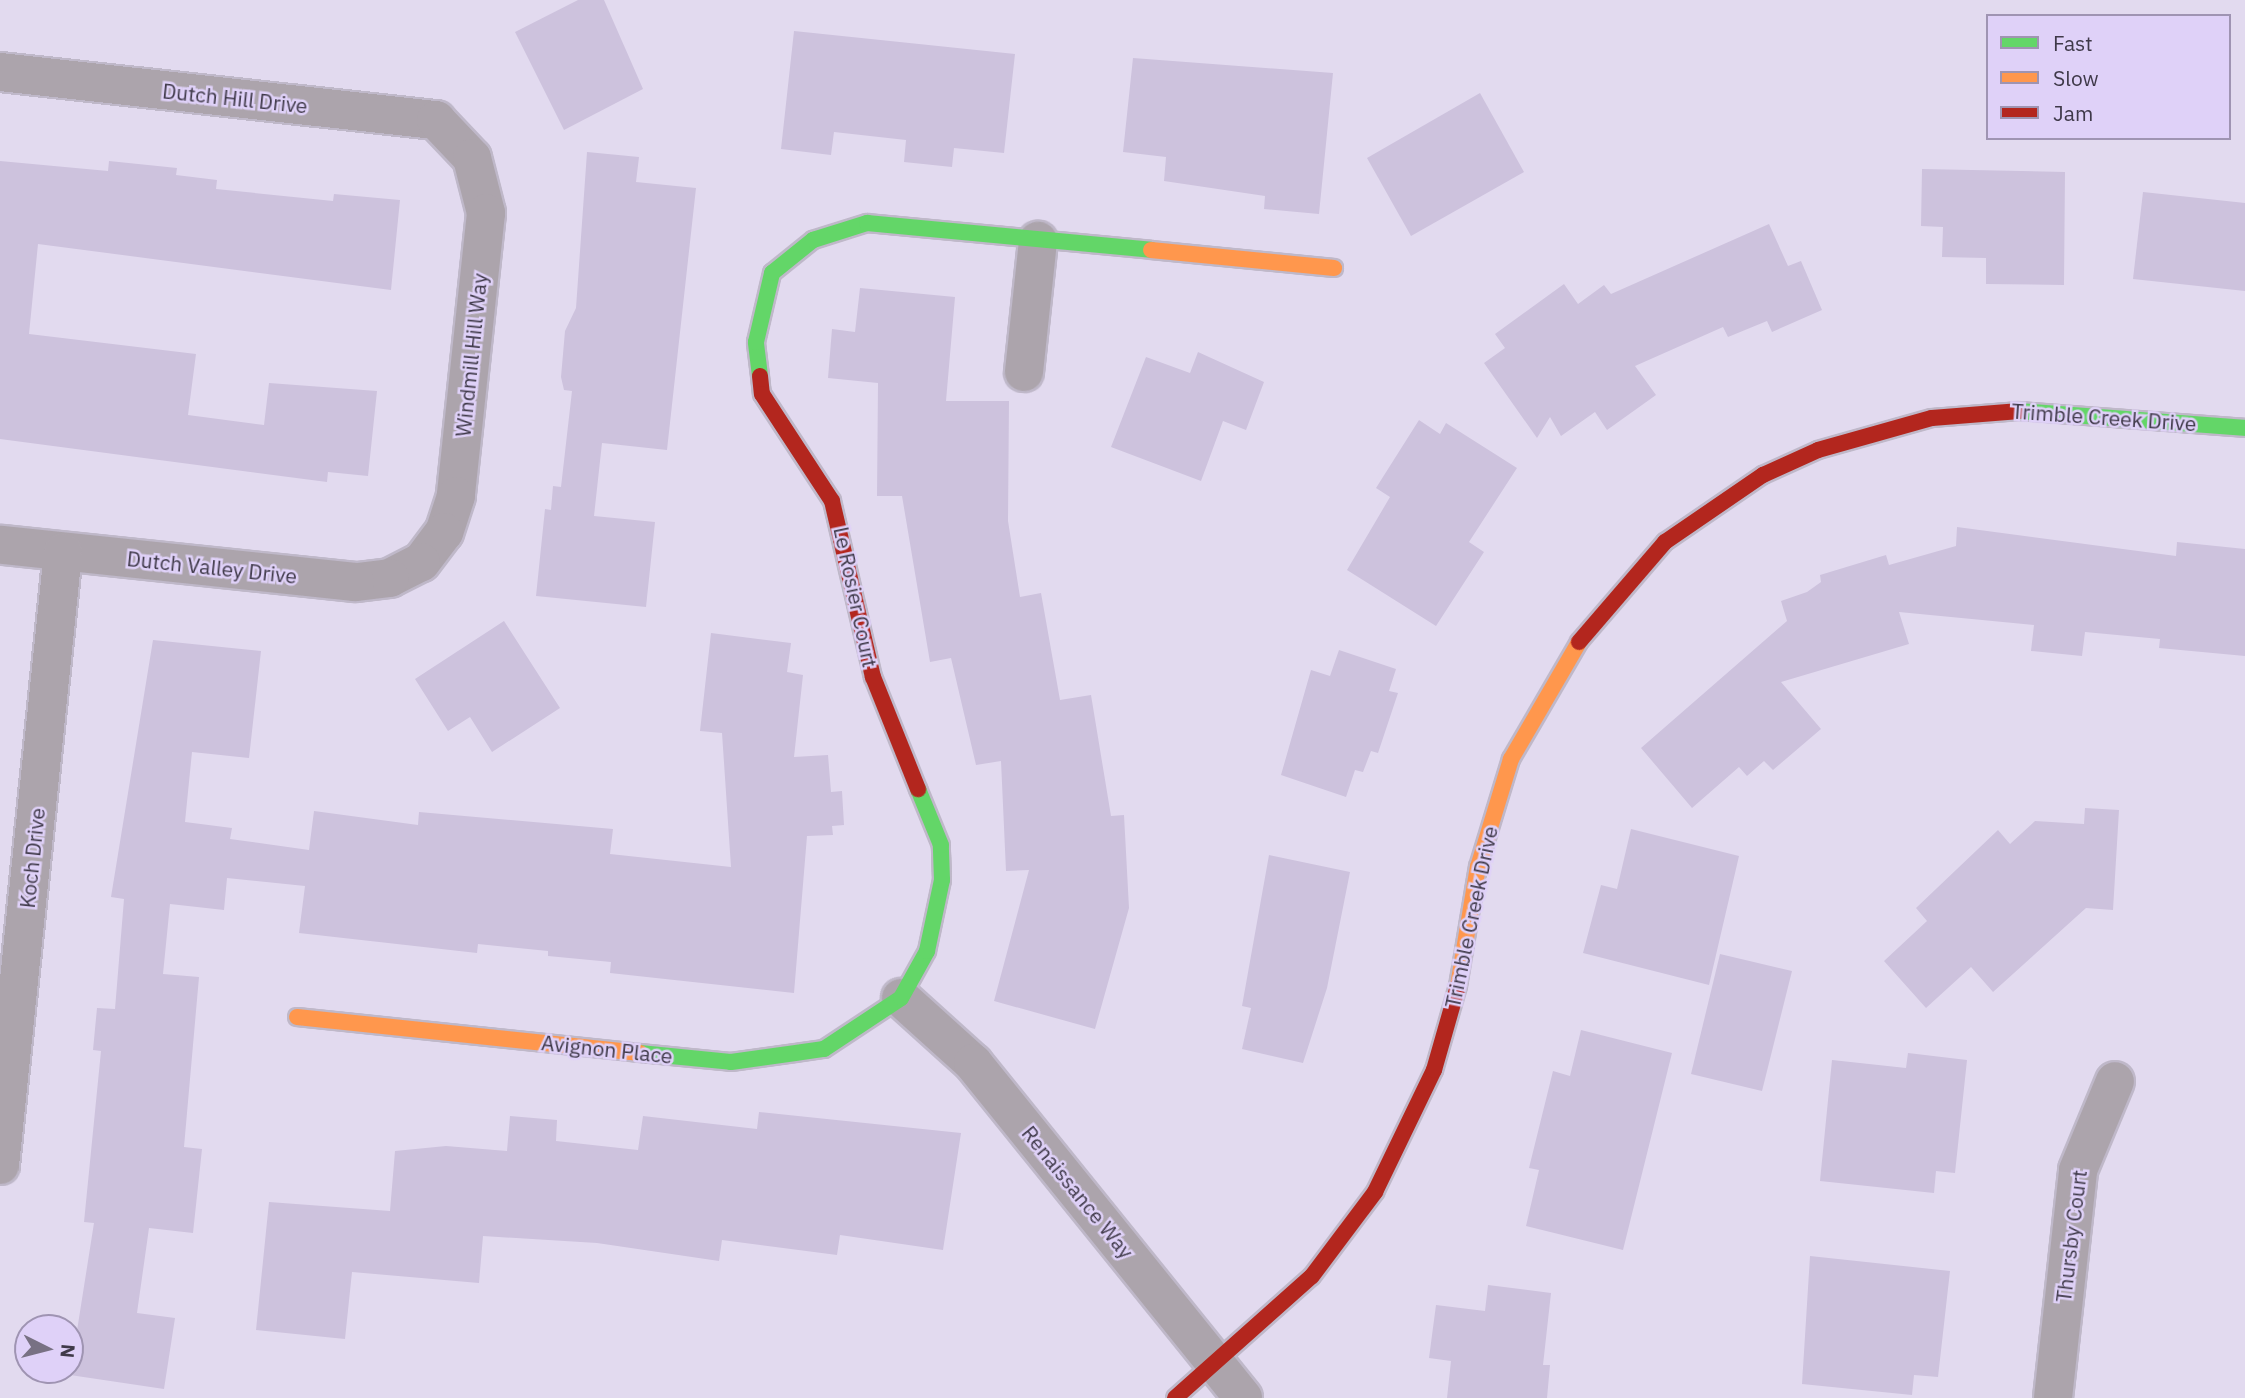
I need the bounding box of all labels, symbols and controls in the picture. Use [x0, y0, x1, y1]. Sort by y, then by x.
legend [1986, 14, 2231, 140]
text: Fast [2053, 29, 2093, 57]
text: Slow [2053, 64, 2099, 92]
street label: Dutch Hill Drive [161, 78, 309, 118]
text: Jam [2053, 99, 2093, 127]
street label: Windmill Hill Way [450, 272, 492, 438]
street label: Trimble Creek Drive [2011, 398, 2197, 436]
street label: Le Rosier Court [829, 524, 883, 670]
street label: Dutch Valley Drive [126, 546, 298, 588]
street label: Koch Drive [14, 807, 50, 909]
street label: Trimble Creek Drive [1439, 824, 1503, 1010]
street label: Avignon Place [540, 1030, 674, 1068]
street label: Renaissance Way [1017, 1121, 1139, 1263]
street label: Thursby Court [2050, 1168, 2092, 1304]
north arrow [14, 1314, 84, 1384]
text: N [55, 1343, 81, 1359]

